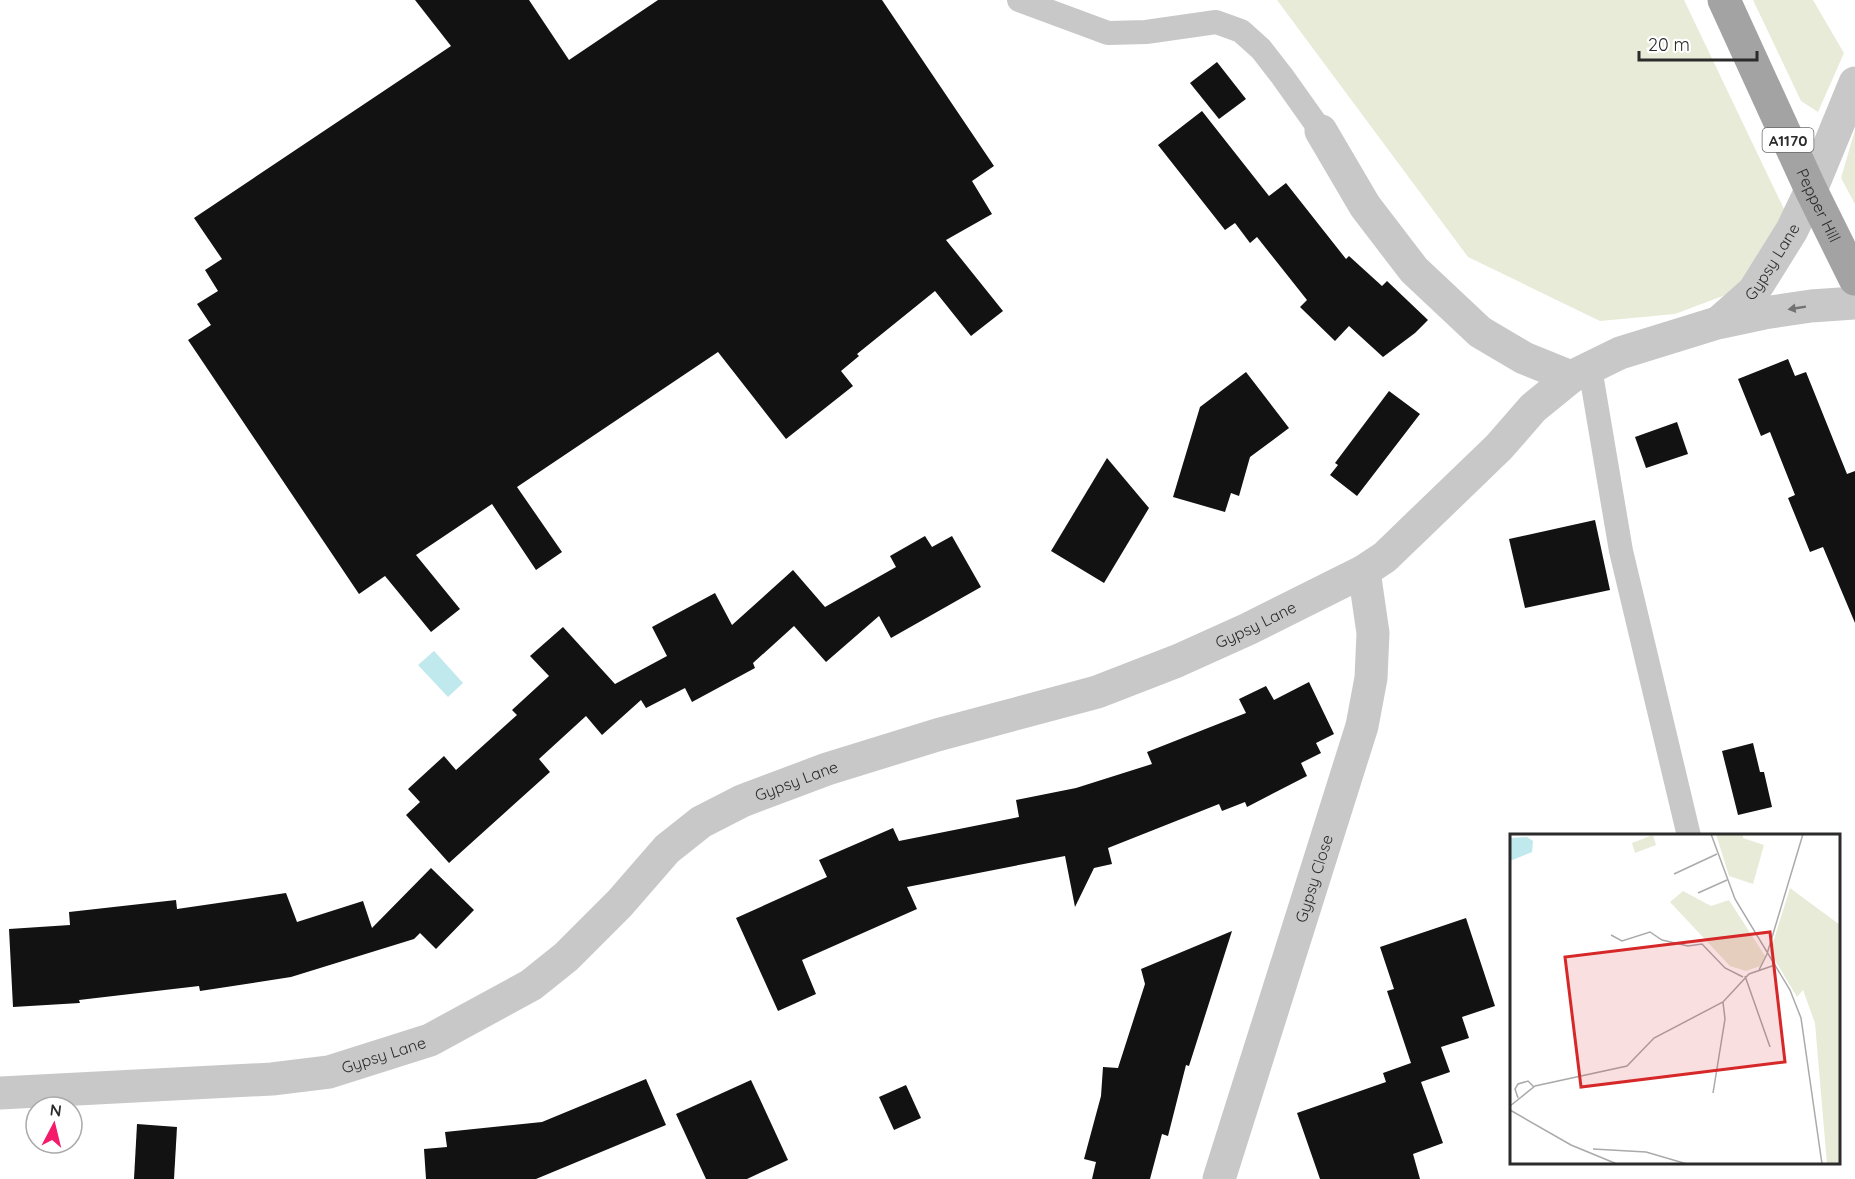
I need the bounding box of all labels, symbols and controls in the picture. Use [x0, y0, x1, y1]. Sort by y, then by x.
scale bar [1639, 24, 1758, 62]
text: 20 m [1648, 33, 1690, 56]
road number: A1170 [1762, 128, 1814, 152]
street label: Pepper Hill [1792, 165, 1845, 245]
street label: Gypsy Lane [1740, 220, 1804, 305]
one-way arrow [1787, 304, 1806, 313]
street label: Gypsy Lane [1212, 597, 1299, 653]
street label: Gypsy Lane [752, 756, 840, 805]
street label: Gypsy Close [1291, 832, 1337, 925]
inset map [1510, 834, 1840, 1164]
street label: Gypsy Lane [339, 1032, 428, 1077]
north arrow [24, 1095, 84, 1155]
text: N [49, 1099, 63, 1121]

